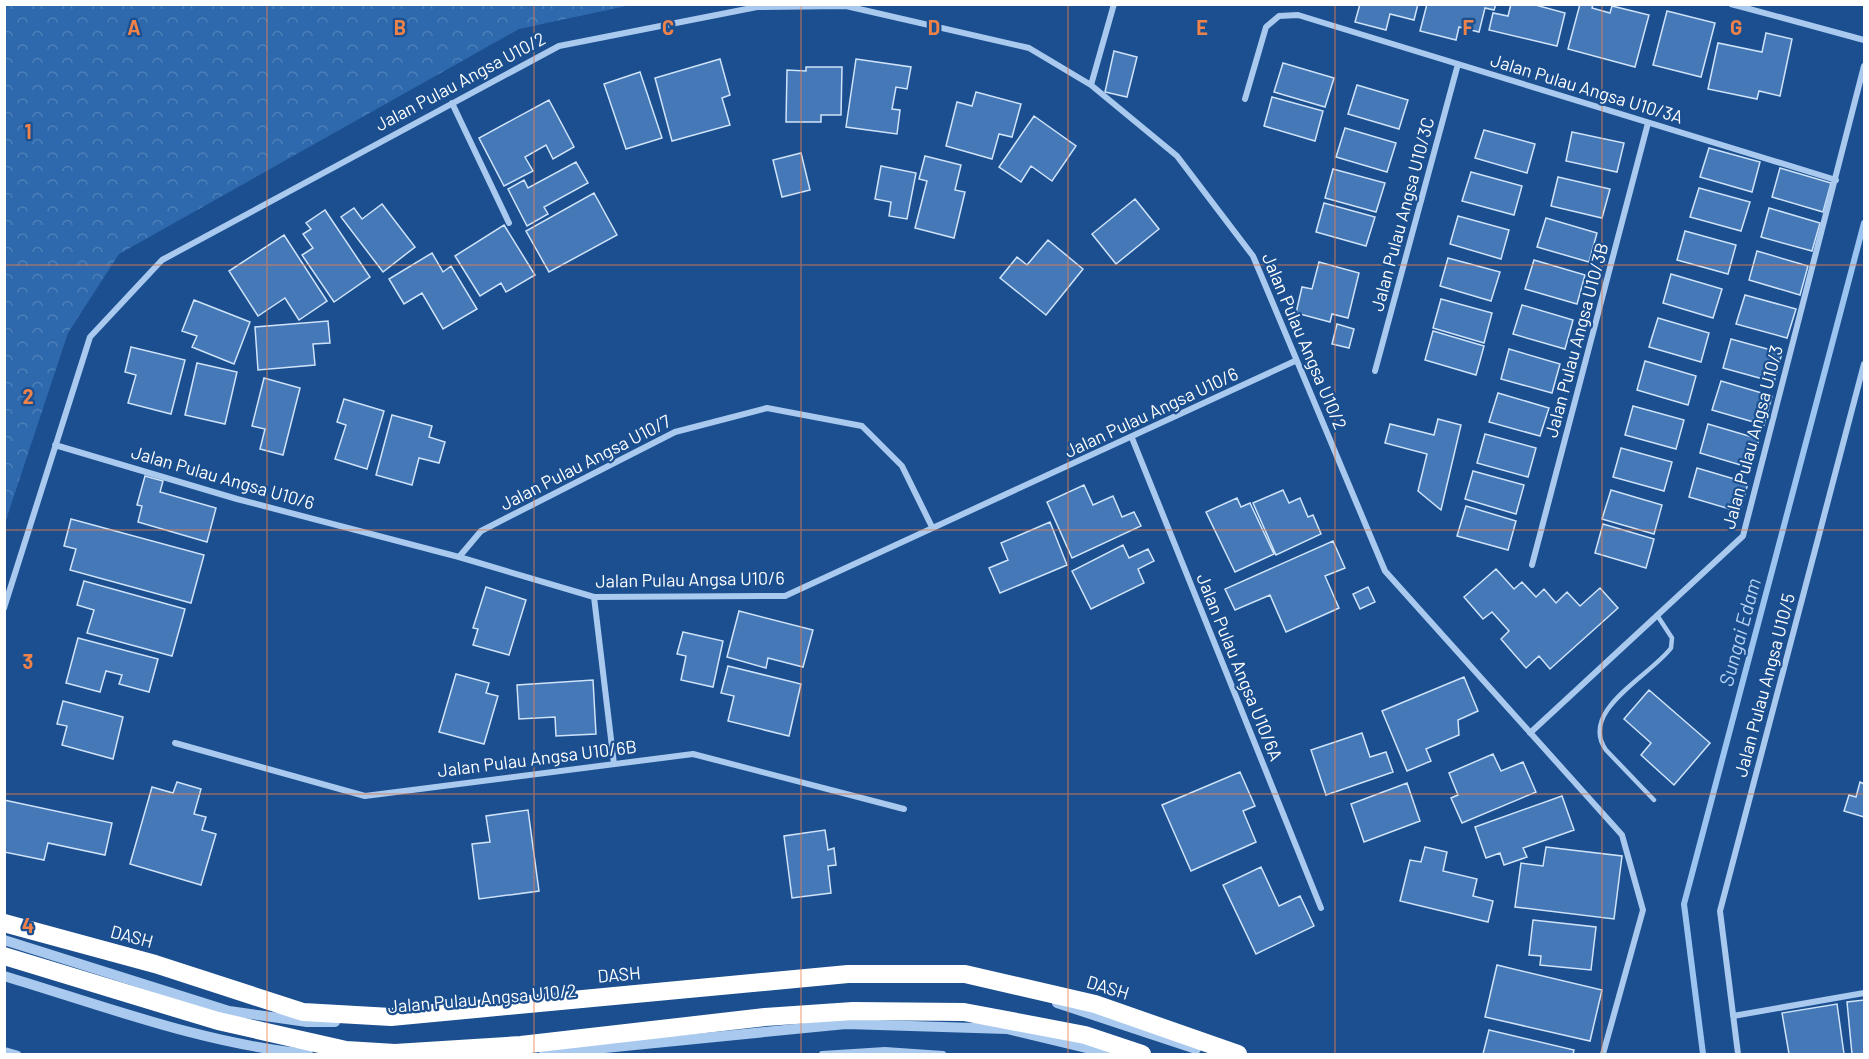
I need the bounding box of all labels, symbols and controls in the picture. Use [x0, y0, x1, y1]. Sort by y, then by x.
text: A [127, 15, 141, 39]
text: B [394, 15, 406, 39]
text: C [662, 15, 674, 39]
text: D [928, 15, 940, 39]
text: E [1196, 15, 1208, 39]
text: F [1462, 15, 1474, 39]
text: G [1730, 15, 1742, 39]
street label: Jalan Pulau Angsa U10/2 [371, 27, 549, 135]
street label: Jalan Pulau Angsa U10/3A [1488, 48, 1686, 128]
street label: Jalan Pulau Angsa U10/3C [1365, 114, 1439, 314]
text: 1 [24, 119, 32, 143]
street label: Jalan Pulau Angsa U10/3B [1539, 240, 1613, 440]
street label: Jalan Pulau Angsa U10/2 [1258, 249, 1352, 433]
street label: Jalan Pulau Angsa U10/3 [1717, 343, 1787, 531]
street label: Jalan Pulau Angsa U10/6 [1061, 362, 1241, 462]
text: 2 [22, 384, 34, 408]
street label: Jalan Pulau Angsa U10/7 [496, 409, 674, 515]
street label: Jalan Pulau Angsa U10/6 [129, 440, 317, 514]
street label: Jalan Pulau Angsa U10/6 [595, 566, 785, 592]
street label: Jalan Pulau Angsa U10/6A [1192, 570, 1288, 764]
water label: Sungai Edam [1713, 575, 1765, 689]
street label: Jalan Pulau Angsa U10/5 [1729, 591, 1799, 779]
text: 3 [23, 649, 33, 673]
street label: Jalan Pulau Angsa U10/6B [436, 735, 638, 781]
text: 4 [22, 913, 34, 937]
street label: DASH [108, 920, 156, 952]
street label: DASH [596, 961, 642, 987]
street label: DASH [1084, 970, 1132, 1004]
street label: Jalan Pulau Angsa U10/2 [387, 979, 577, 1017]

